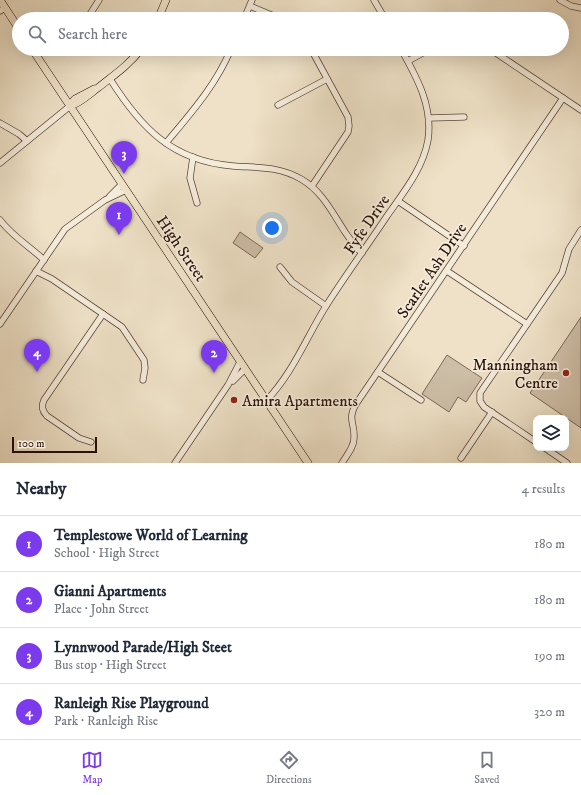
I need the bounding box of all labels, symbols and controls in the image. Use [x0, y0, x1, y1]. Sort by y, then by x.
search box [12, 12, 569, 56]
icon: search [26, 23, 48, 45]
text: Search here [58, 25, 127, 44]
pin: 3 [111, 141, 137, 174]
street label: Fyfe Drive [340, 191, 394, 258]
pin: 1 [106, 202, 132, 235]
street label: High Street [152, 212, 210, 285]
your location [262, 218, 282, 238]
street label: Scarlet Ash Drive [393, 219, 471, 322]
pin: 4 [24, 339, 50, 372]
pin: 2 [201, 340, 227, 373]
place label: Manningham Centre [472, 355, 558, 393]
marker: Manningham Centre [561, 368, 571, 378]
place label: Amira Apartments [242, 391, 358, 411]
marker: Amira Apartments [229, 395, 239, 405]
map controls [533, 415, 569, 451]
button: layers [533, 415, 569, 451]
scale bar [12, 435, 97, 454]
text: 100 m [18, 437, 44, 451]
text: Nearby [16, 478, 66, 500]
text: 4 results [522, 481, 565, 497]
text: Templestowe World of Learning [54, 526, 248, 545]
text: 1 [27, 536, 31, 552]
text: 180 m [534, 536, 565, 552]
text: School · High Street [54, 545, 159, 561]
text: Gianni Apartments [54, 582, 166, 601]
text: 2 [26, 592, 32, 608]
text: 180 m [534, 592, 565, 608]
text: Place · John Street [54, 601, 149, 617]
text: Lynnwood Parade/High Steet [54, 638, 232, 657]
text: 3 [27, 648, 31, 664]
text: 190 m [534, 648, 565, 664]
text: Bus stop · High Street [54, 657, 167, 673]
text: Ranleigh Rise Playground [54, 694, 209, 713]
text: 4 [25, 704, 33, 720]
text: 320 m [534, 704, 565, 720]
text: Park · Ranleigh Rise [54, 713, 158, 729]
tab: Map [81, 749, 103, 787]
tab: Directions [266, 749, 312, 787]
tab: Saved [474, 749, 500, 787]

